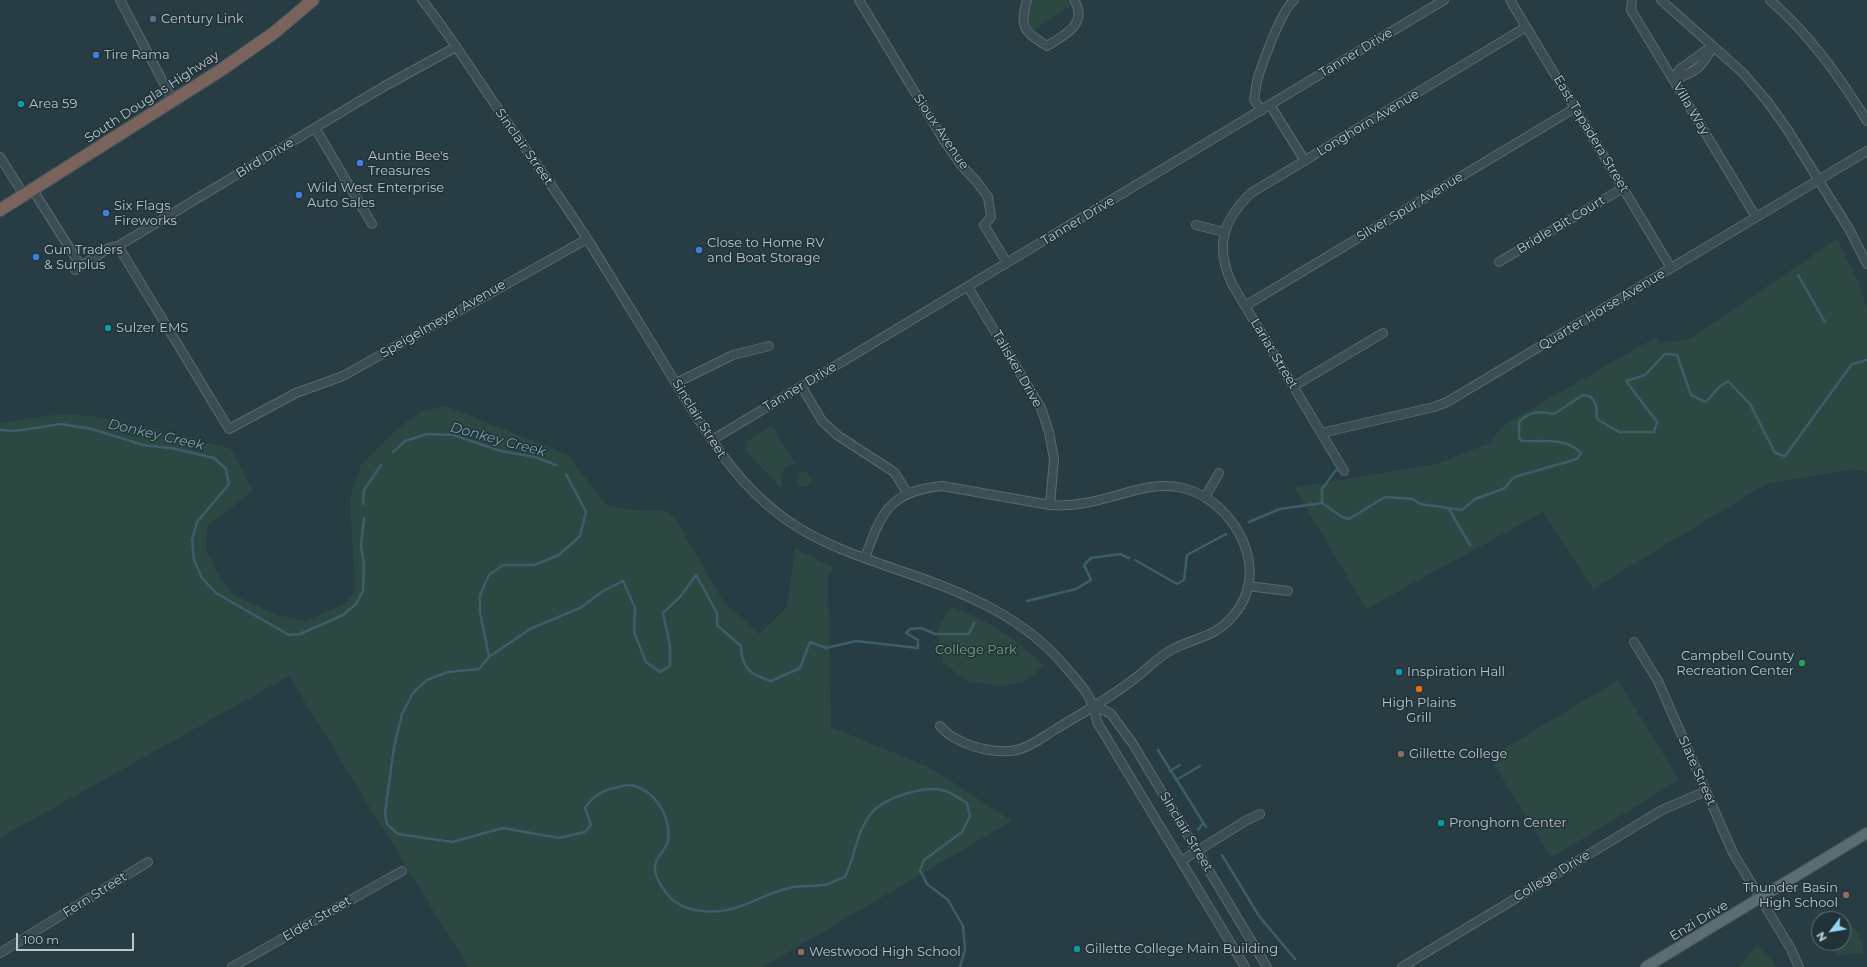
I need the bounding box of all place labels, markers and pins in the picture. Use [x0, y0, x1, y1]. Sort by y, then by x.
place label: Century Link [161, 11, 244, 27]
marker: Century Link [148, 14, 158, 24]
place label: Tire Rama [104, 47, 170, 63]
marker: Tire Rama [91, 50, 101, 60]
place label: Area 59 [29, 96, 77, 112]
marker: Area 59 [16, 99, 26, 109]
place label: Auntie Bee's Treasures [368, 148, 449, 179]
marker: Auntie Bee's Treasures [355, 158, 365, 168]
place label: Wild West Enterprise Auto Sales [307, 180, 444, 211]
marker: Wild West Enterprise Auto Sales [294, 190, 304, 200]
place label: Six Flags Fireworks [114, 198, 177, 229]
marker: Six Flags Fireworks [101, 208, 111, 218]
place label: Close to Home RV and Boat Storage [707, 235, 824, 266]
place label: Gun Traders & Surplus [44, 242, 123, 273]
marker: Close to Home RV and Boat Storage [694, 245, 704, 255]
marker: Gun Traders & Surplus [31, 252, 41, 262]
place label: Sulzer EMS [116, 320, 188, 336]
marker: Sulzer EMS [103, 323, 113, 333]
place label: Campbell County Recreation Center [1676, 648, 1794, 679]
marker: Campbell County Recreation Center [1797, 658, 1807, 668]
place label: Inspiration Hall [1407, 664, 1505, 680]
marker: Inspiration Hall [1394, 667, 1404, 677]
marker: High Plains Grill [1414, 684, 1424, 694]
place label: High Plains Grill [1382, 695, 1456, 726]
place label: Gillette College [1409, 746, 1507, 762]
marker: Gillette College [1396, 749, 1406, 759]
place label: Pronghorn Center [1449, 815, 1567, 831]
marker: Pronghorn Center [1436, 818, 1446, 828]
place label: Thunder Basin High School [1743, 880, 1838, 911]
marker: Thunder Basin High School [1841, 890, 1851, 900]
place label: Gillette College Main Building [1085, 941, 1278, 957]
place label: Westwood High School [809, 944, 961, 960]
marker: Gillette College Main Building [1072, 944, 1082, 954]
marker: Westwood High School [796, 947, 806, 957]

